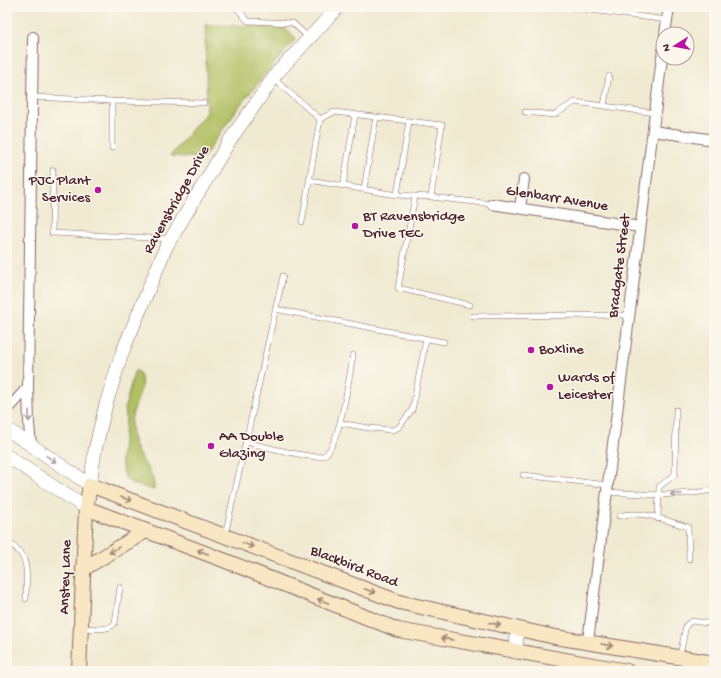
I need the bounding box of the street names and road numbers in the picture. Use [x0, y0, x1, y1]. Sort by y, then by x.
street label: Ravensbridge Drive [140, 143, 214, 257]
street label: Glenbarr Avenue [505, 182, 610, 216]
street label: Bradgate Street [605, 211, 636, 320]
street label: Anstey Lane [56, 539, 76, 615]
street label: Blackbird Road [307, 542, 402, 592]

